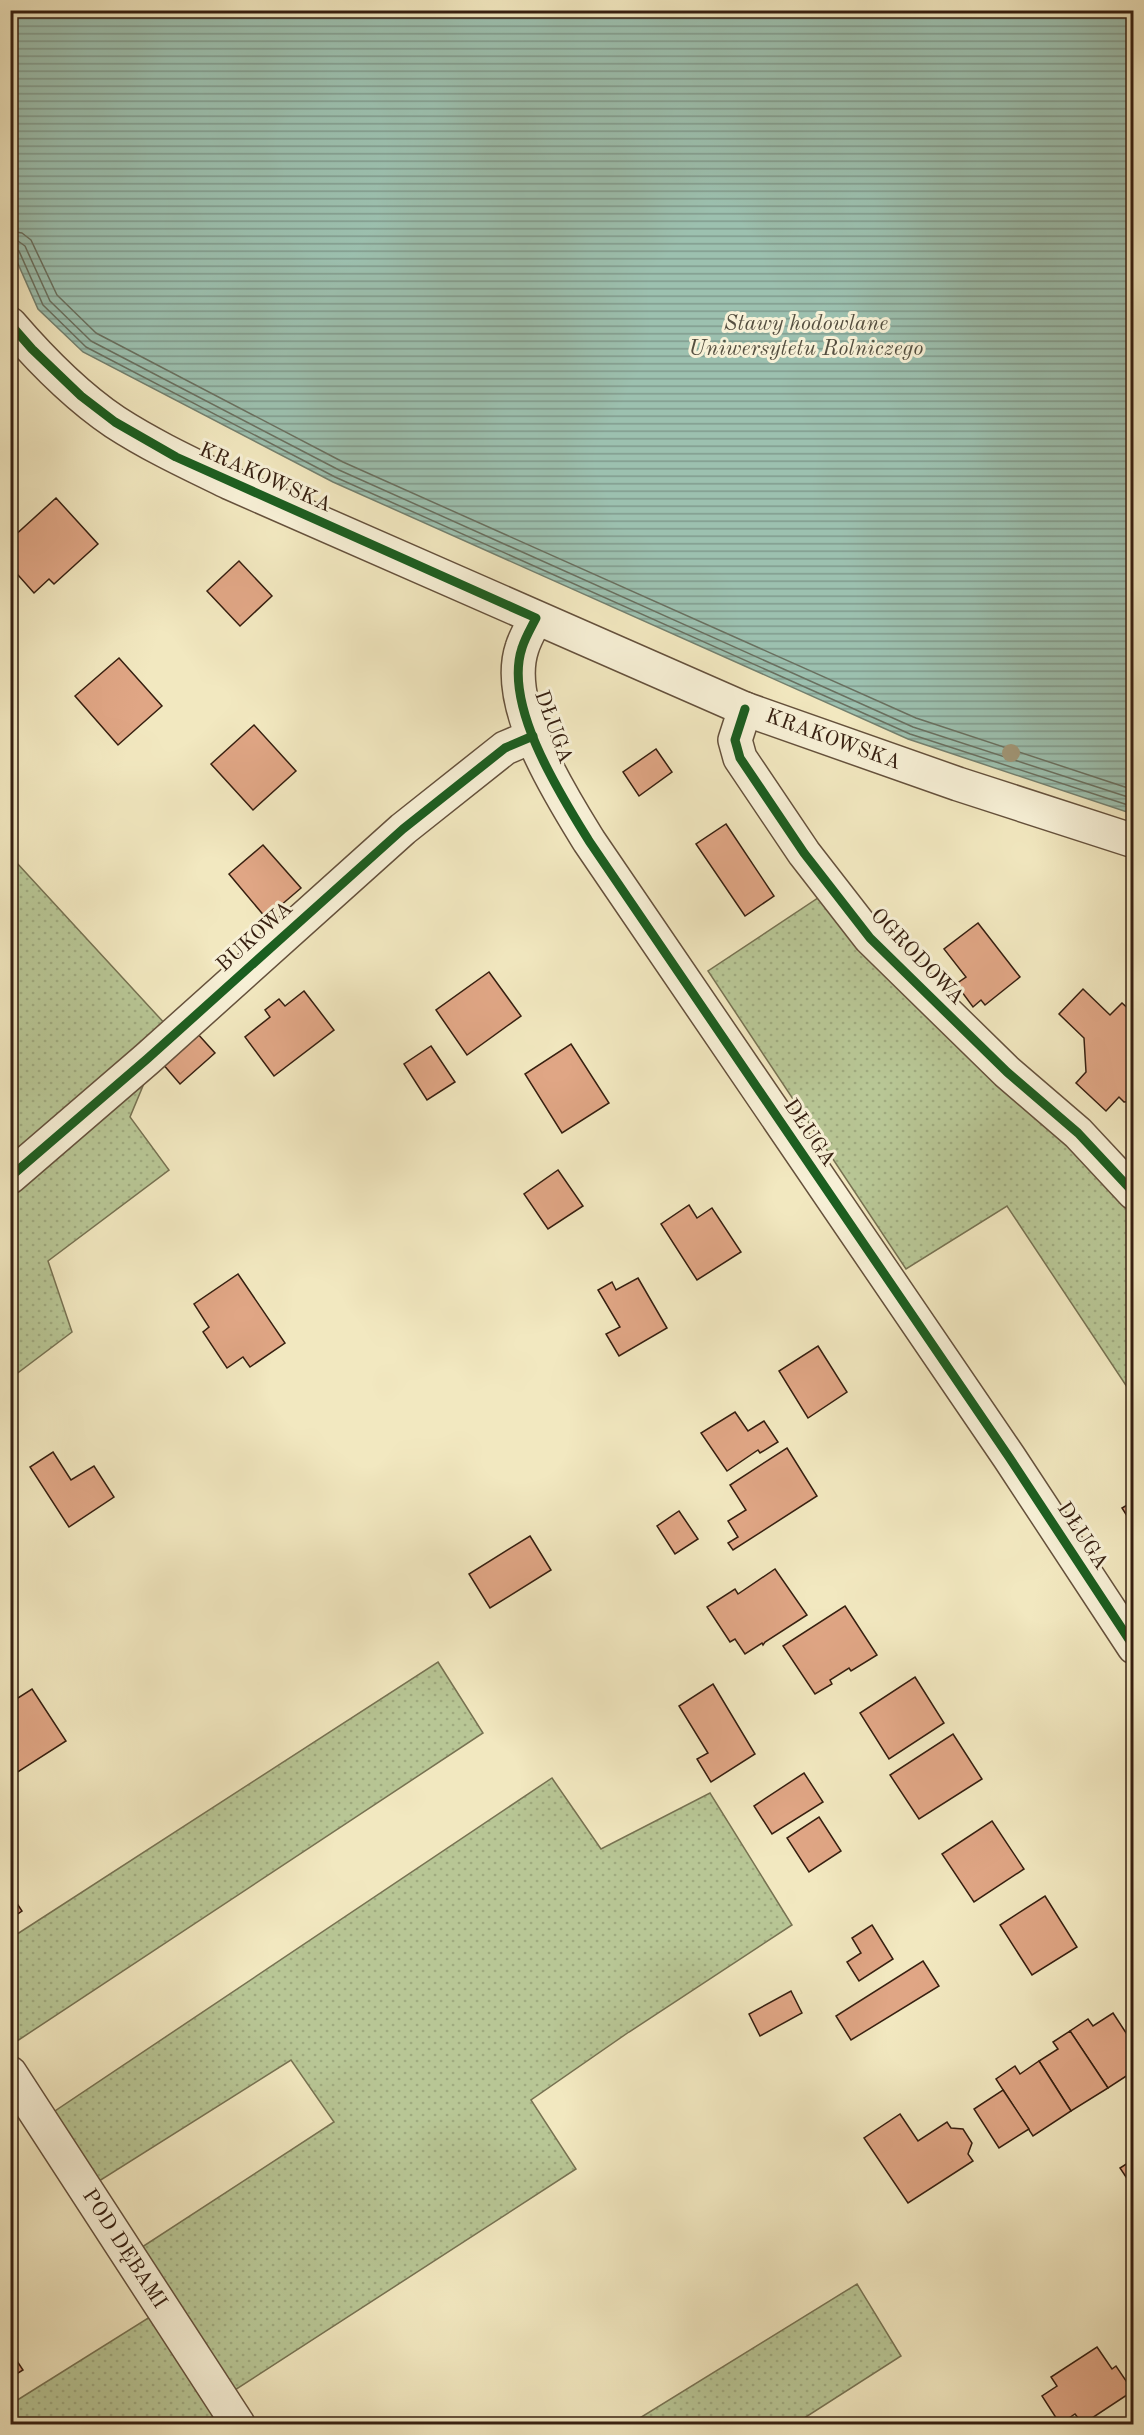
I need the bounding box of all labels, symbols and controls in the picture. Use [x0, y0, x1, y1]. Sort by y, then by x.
water label: Stawy hodowlane Uniwersytetu Rolniczego [689, 313, 923, 360]
street label: KRAKOWSKA [196, 439, 334, 517]
street label: DŁUGA [530, 688, 576, 766]
street label: KRAKOWSKA [763, 706, 903, 774]
street label: BUKOWA [213, 898, 297, 976]
street label: OGRODOWA [866, 905, 968, 1009]
street label: DŁUGA [779, 1096, 839, 1170]
street label: DŁUGA [1053, 1498, 1111, 1574]
street label: POD DĘBAMI [78, 2186, 170, 2312]

